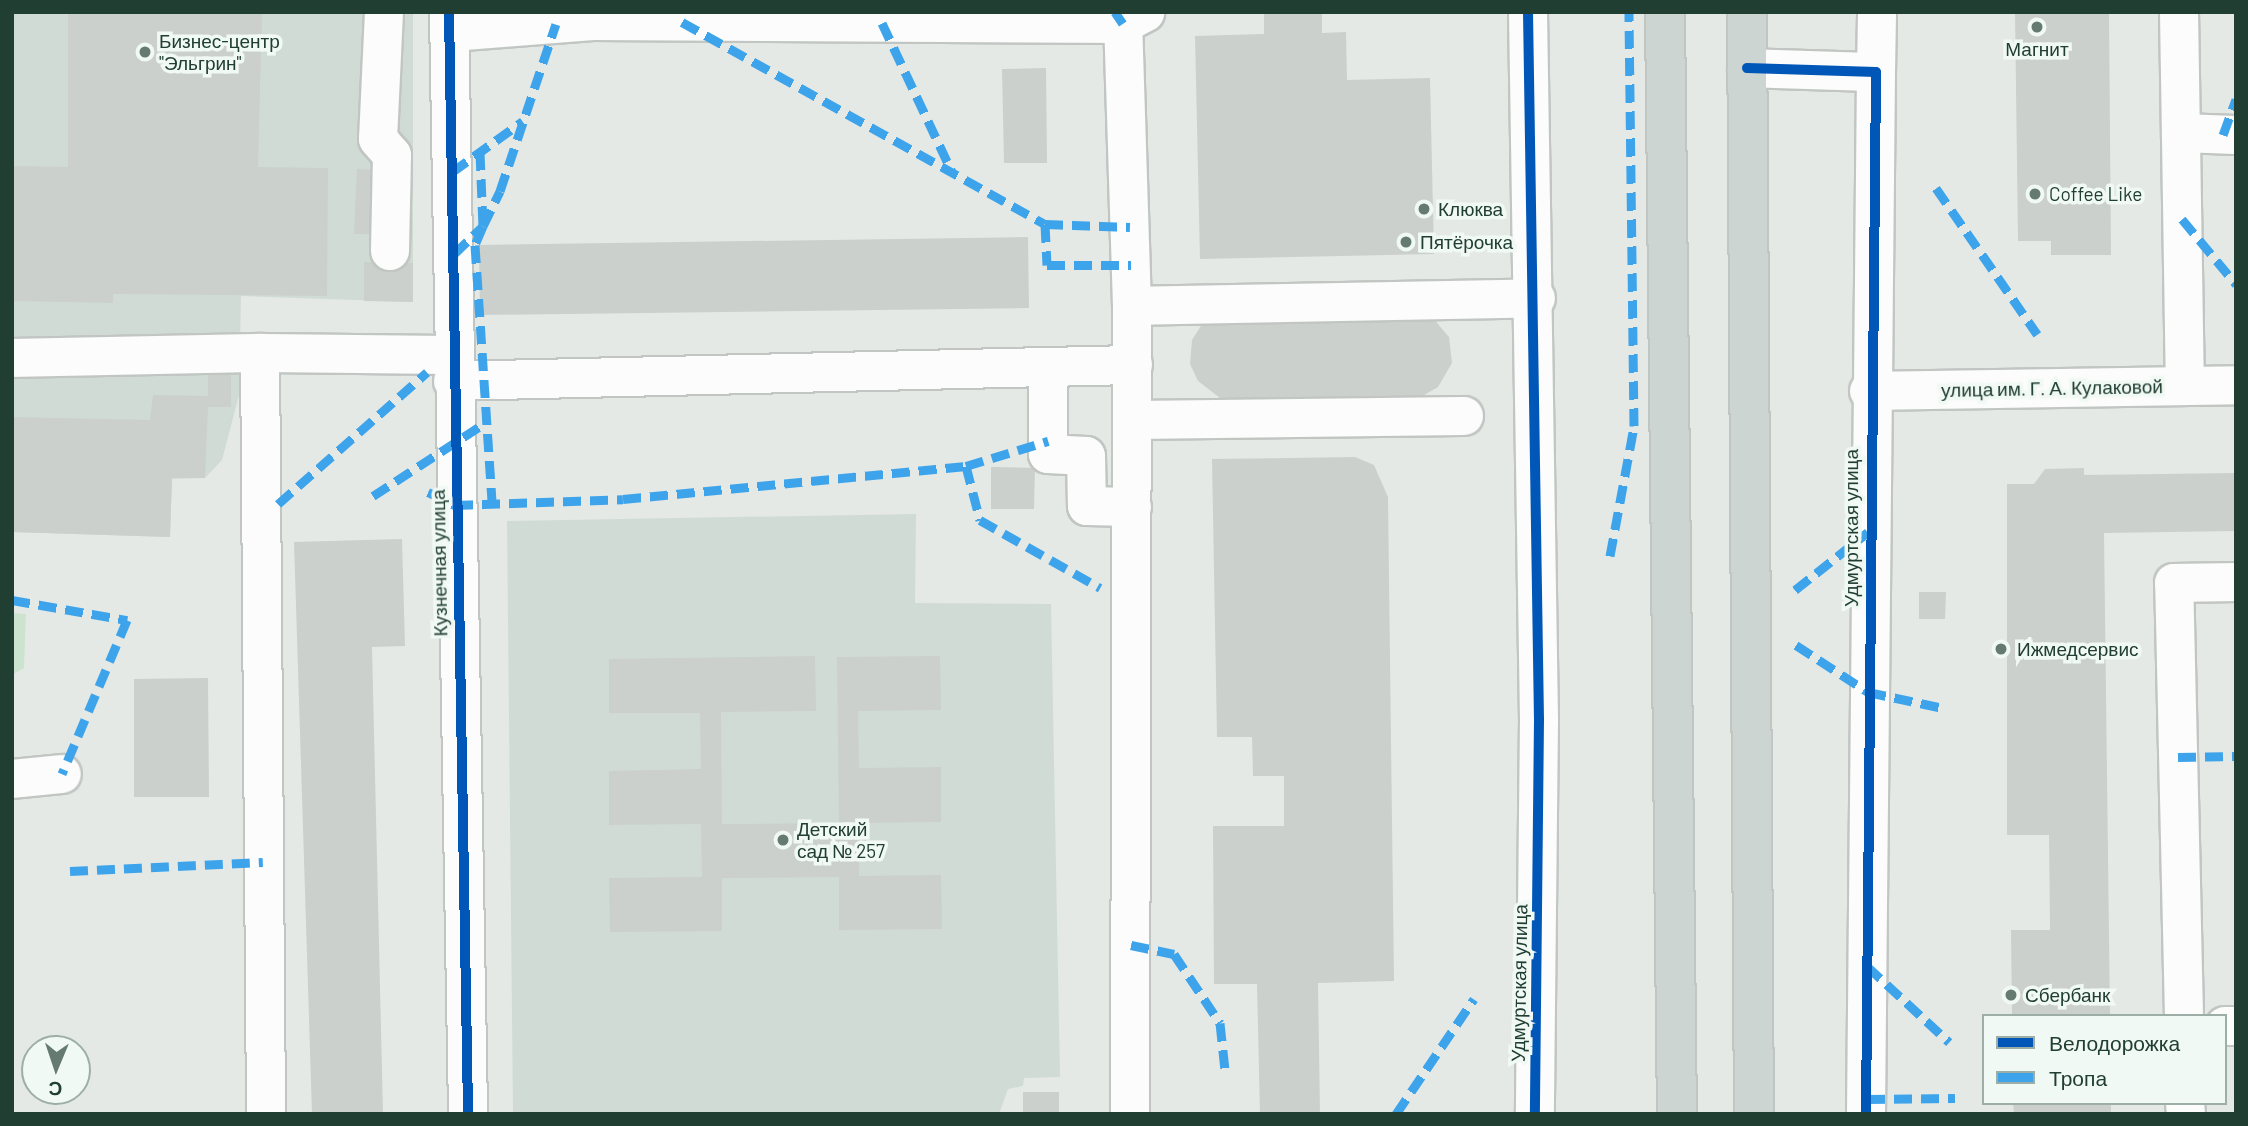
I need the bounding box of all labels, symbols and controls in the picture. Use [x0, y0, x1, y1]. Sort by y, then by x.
marker: Магнит [2029, 19, 2045, 35]
place label: Бизнес-центр "Эльгрин" [159, 30, 280, 74]
place label: Магнит [2005, 38, 2069, 60]
marker: Бизнес-центр "Эльгрин" [137, 44, 153, 60]
place label: Coffee Like [2049, 183, 2142, 205]
marker: Coffee Like [2027, 186, 2043, 202]
place label: Клюква [1438, 198, 1503, 220]
marker: Клюква [1416, 201, 1432, 217]
place label: Пятёрочка [1420, 231, 1513, 253]
marker: Пятёрочка [1398, 234, 1414, 250]
street label: улица им. Г. А. Кулаковой [1941, 375, 2163, 401]
street label: Удмуртская улица [1840, 449, 1862, 607]
street label: Кузнечная улица [426, 489, 452, 637]
place label: Ижмедсервис [2017, 638, 2139, 660]
marker: Ижмедсервис [1991, 639, 2011, 659]
place label: Детский сад № 257 [797, 818, 885, 862]
marker: Детский сад № 257 [775, 832, 791, 848]
street label: Удмуртская улица [1506, 904, 1532, 1062]
place label: Сбербанк [2025, 984, 2110, 1006]
marker: Сбербанк [2003, 987, 2019, 1003]
legend [1982, 1014, 2227, 1105]
text: Велодорожка [2049, 1030, 2180, 1055]
north arrow [21, 1035, 91, 1105]
text: Тропа [2049, 1065, 2107, 1090]
text: С [48, 1078, 63, 1101]

